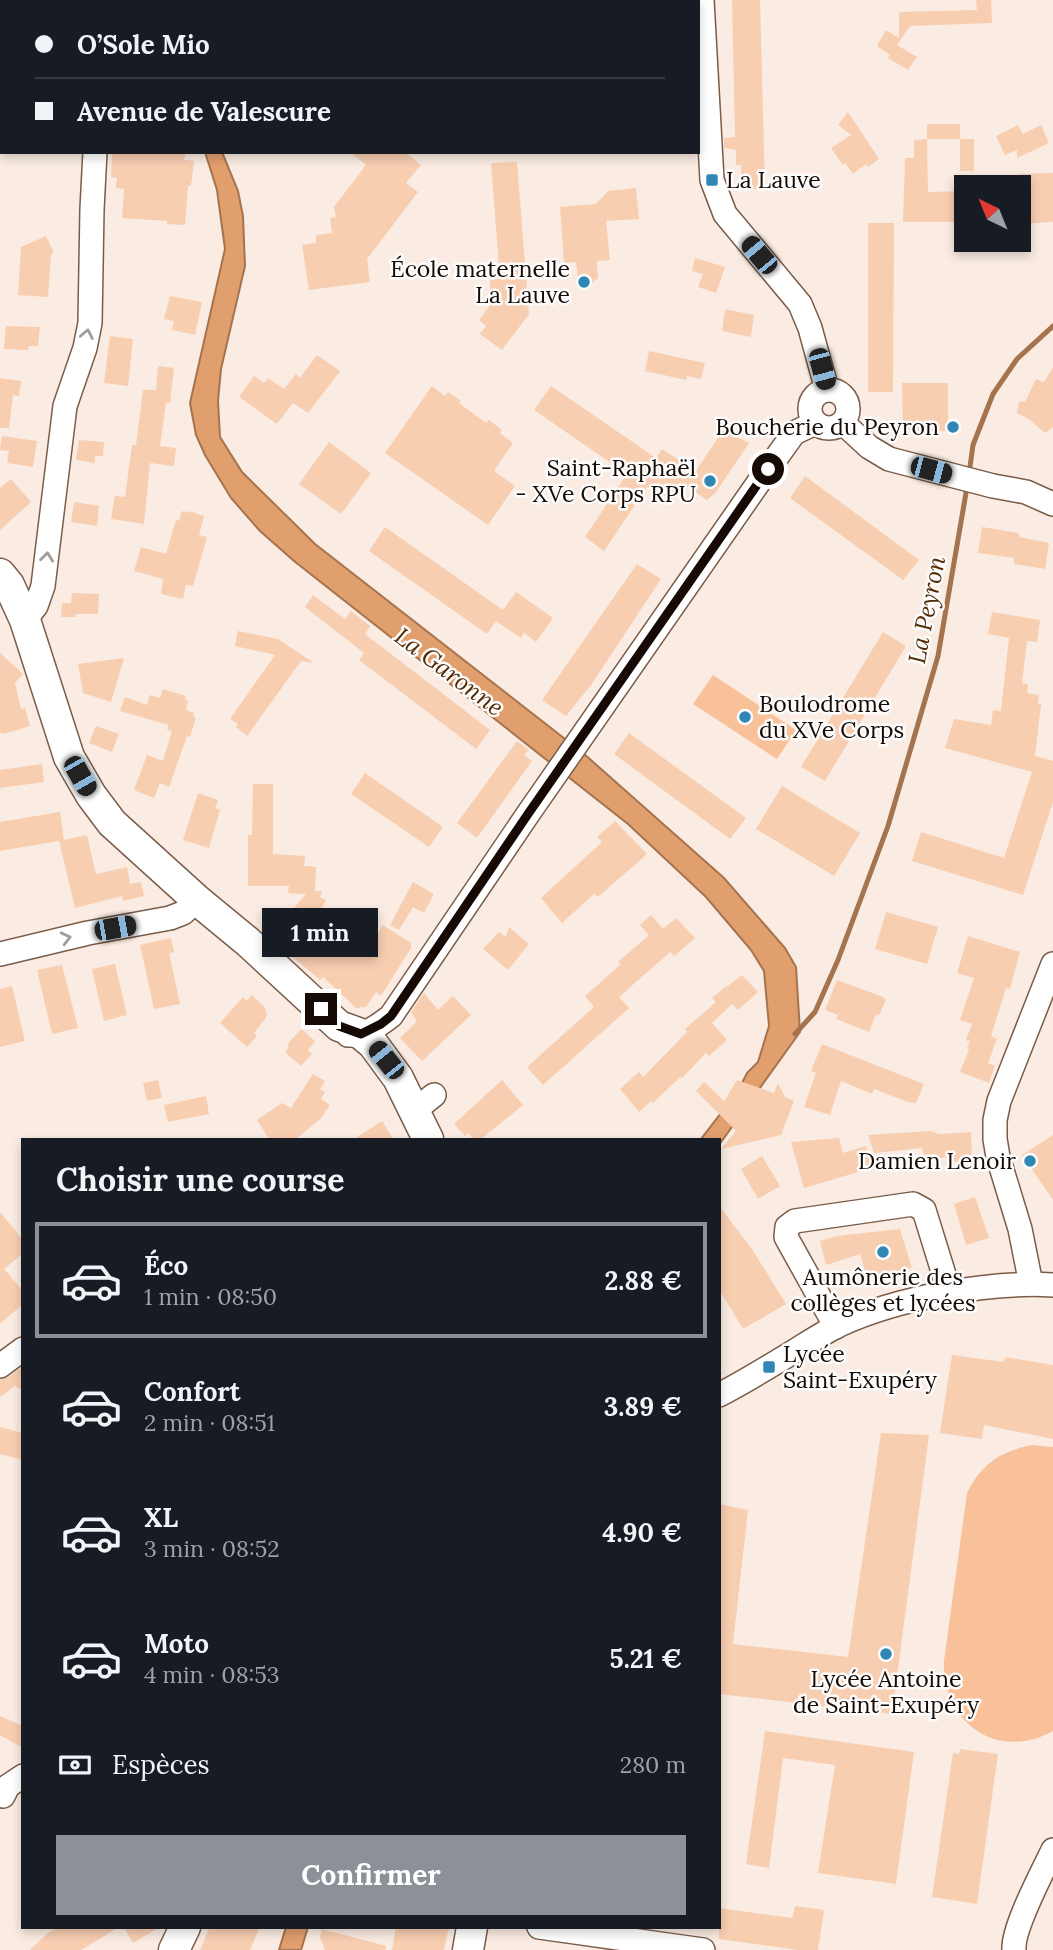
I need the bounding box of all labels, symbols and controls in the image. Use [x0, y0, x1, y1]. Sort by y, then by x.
text: O’Sole Mio [77, 28, 210, 61]
text: Avenue de Valescure [77, 95, 331, 128]
place label: La Lauve [726, 165, 821, 194]
marker: La Lauve [704, 172, 720, 188]
north arrow [954, 175, 1031, 252]
map controls [954, 175, 1031, 252]
car [738, 232, 781, 278]
place label: École maternelle La Lauve [390, 254, 570, 309]
marker: École maternelle La Lauve [576, 274, 592, 290]
one-way arrow [79, 328, 94, 340]
car [807, 346, 838, 392]
place label: Boucherie du Peyron [715, 412, 939, 441]
marker: Boucherie du Peyron [945, 419, 961, 435]
place label: Saint-Raphaël - XVe Corps RPU [515, 453, 696, 508]
route start [752, 453, 784, 485]
car [908, 454, 955, 486]
marker: Saint-Raphaël - XVe Corps RPU [702, 473, 718, 489]
one-way arrow [39, 551, 54, 563]
water label: La Peyron [901, 553, 952, 666]
water label: La Garonne [389, 620, 510, 723]
place label: Boulodrome du XVe Corps [759, 689, 904, 744]
marker: Boulodrome du XVe Corps [737, 709, 753, 725]
car [61, 753, 100, 799]
callout: 1 min [263, 908, 379, 956]
car [93, 914, 138, 942]
text: 1 min [291, 918, 349, 947]
one-way arrow [60, 932, 72, 946]
route end [305, 993, 337, 1025]
car [365, 1037, 408, 1083]
place label: Damien Lenoir [858, 1146, 1016, 1175]
marker: Damien Lenoir [1022, 1153, 1038, 1169]
text: Choisir une course [56, 1159, 344, 1200]
marker: Aumônerie des collèges et lycées [875, 1244, 891, 1260]
icon: car [60, 1249, 123, 1312]
text: Éco [144, 1249, 188, 1282]
place label: Aumônerie des collèges et lycées [790, 1262, 976, 1317]
text: 2.88 € [604, 1264, 682, 1297]
text: 1 min · 08:50 [144, 1282, 277, 1311]
place label: Lycée Saint-Exupéry [783, 1339, 938, 1394]
marker: Lycée Saint-Exupéry [761, 1359, 777, 1375]
icon: car [60, 1375, 123, 1438]
text: Confort [144, 1375, 241, 1408]
text: 3.89 € [604, 1390, 682, 1423]
text: 2 min · 08:51 [144, 1408, 275, 1437]
icon: car [60, 1501, 123, 1564]
text: XL [144, 1501, 178, 1534]
text: 4.90 € [602, 1516, 682, 1549]
text: 3 min · 08:52 [144, 1534, 280, 1563]
icon: car [60, 1627, 123, 1690]
text: Moto [144, 1627, 209, 1660]
text: 5.21 € [610, 1642, 682, 1675]
marker: Lycée Antoine de Saint-Exupéry [878, 1646, 894, 1662]
text: 4 min · 08:53 [144, 1660, 280, 1689]
place label: Lycée Antoine de Saint-Exupéry [793, 1664, 980, 1719]
icon: cash [56, 1746, 94, 1784]
text: Espèces [112, 1748, 210, 1781]
text: 280 m [620, 1750, 686, 1779]
button: Confirmer [56, 1835, 686, 1915]

